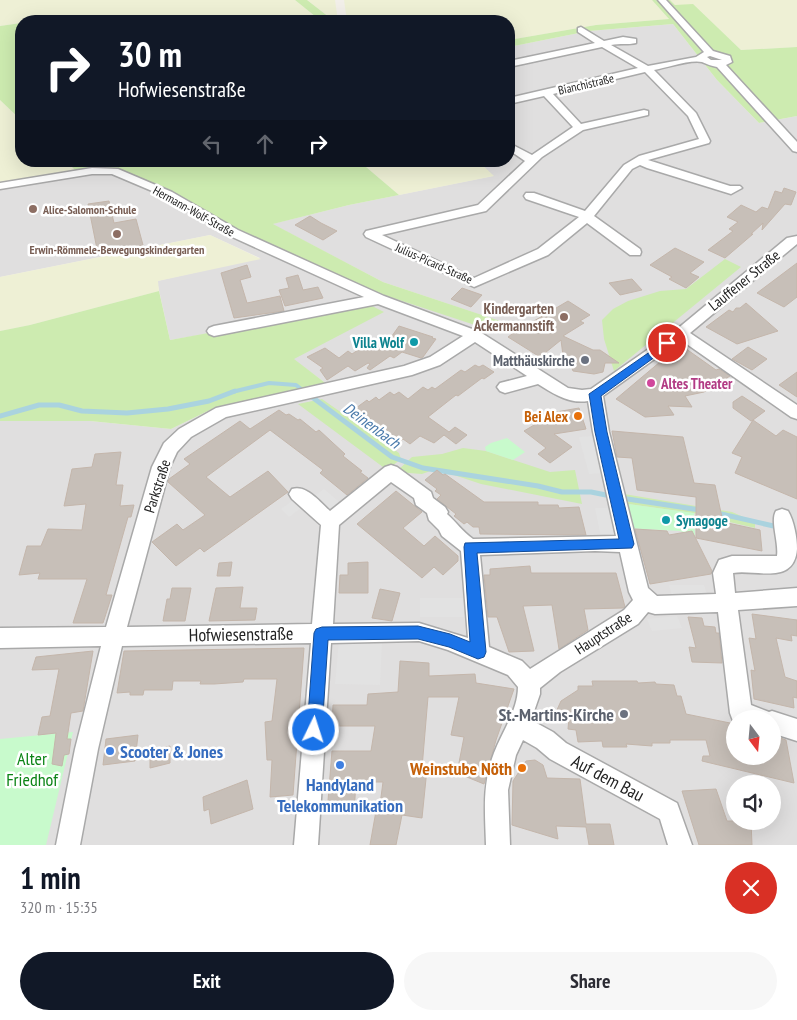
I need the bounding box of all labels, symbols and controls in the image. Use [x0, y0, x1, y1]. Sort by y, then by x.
text: 30 m [118, 31, 182, 77]
icon: right [35, 35, 100, 100]
street label: Bianchistraße [557, 70, 615, 98]
text: Hofwiesenstraße [118, 75, 246, 103]
icon: left [198, 130, 226, 158]
icon: ahead [251, 130, 279, 158]
icon: right [304, 130, 332, 158]
street label: Hermann-Wolf-Straße [151, 182, 237, 240]
place label: Alice-Salomon-Schule [42, 202, 136, 217]
marker: Alice-Salomon-Schule [27, 203, 39, 215]
marker: Erwin-Römmele-Bewegungskindergarten [111, 228, 123, 240]
street label: Julius-Picard-Straße [392, 239, 475, 287]
place label: Erwin-Römmele-Bewegungskindergarten [30, 242, 205, 257]
street label: Lauffener Straße [704, 245, 784, 315]
place label: Kindergarten Ackermannstift [473, 299, 555, 335]
marker: Kindergarten Ackermannstift [558, 311, 570, 323]
pin [646, 322, 688, 364]
icon: arrive [653, 329, 681, 357]
place label: Villa Wolf [351, 333, 405, 352]
marker: Villa Wolf [408, 336, 420, 348]
place label: Matthäuskirche [493, 351, 575, 370]
marker: Matthäuskirche [579, 354, 591, 366]
place label: Altes Theater [660, 374, 733, 393]
marker: Altes Theater [645, 377, 657, 389]
water label: Deinenbach [340, 398, 405, 453]
place label: Bei Alex [524, 407, 568, 426]
marker: Bei Alex [572, 410, 584, 422]
street label: Parkstraße [139, 457, 175, 515]
place label: Synagoge [676, 511, 728, 530]
marker: Synagoge [660, 514, 672, 526]
street label: Hauptstraße [571, 608, 635, 658]
street label: Hofwiesenstraße [188, 622, 294, 646]
position arrow [287, 703, 339, 755]
place label: St.-Martins-Kirche [498, 703, 614, 726]
marker: St.-Martins-Kirche [618, 708, 630, 720]
north arrow [726, 710, 781, 765]
map controls [726, 710, 781, 830]
place label: Scooter & Jones [120, 740, 223, 763]
marker: Scooter & Jones [104, 745, 116, 757]
park label: Alter Friedhof [6, 747, 59, 791]
street label: Auf dem Bau [568, 749, 648, 807]
place label: Weinstube Nöth [409, 757, 512, 780]
marker: Handyland Telekommunikation [334, 759, 346, 771]
marker: Weinstube Nöth [516, 762, 528, 774]
place label: Handyland Telekommunikation [277, 773, 403, 817]
button: sound [726, 775, 781, 830]
text: 1 min [20, 858, 81, 897]
button: close [725, 862, 777, 914]
text: 320 m · 15:35 [20, 897, 98, 917]
button: Exit [20, 952, 394, 1010]
button: Share [404, 952, 777, 1010]

